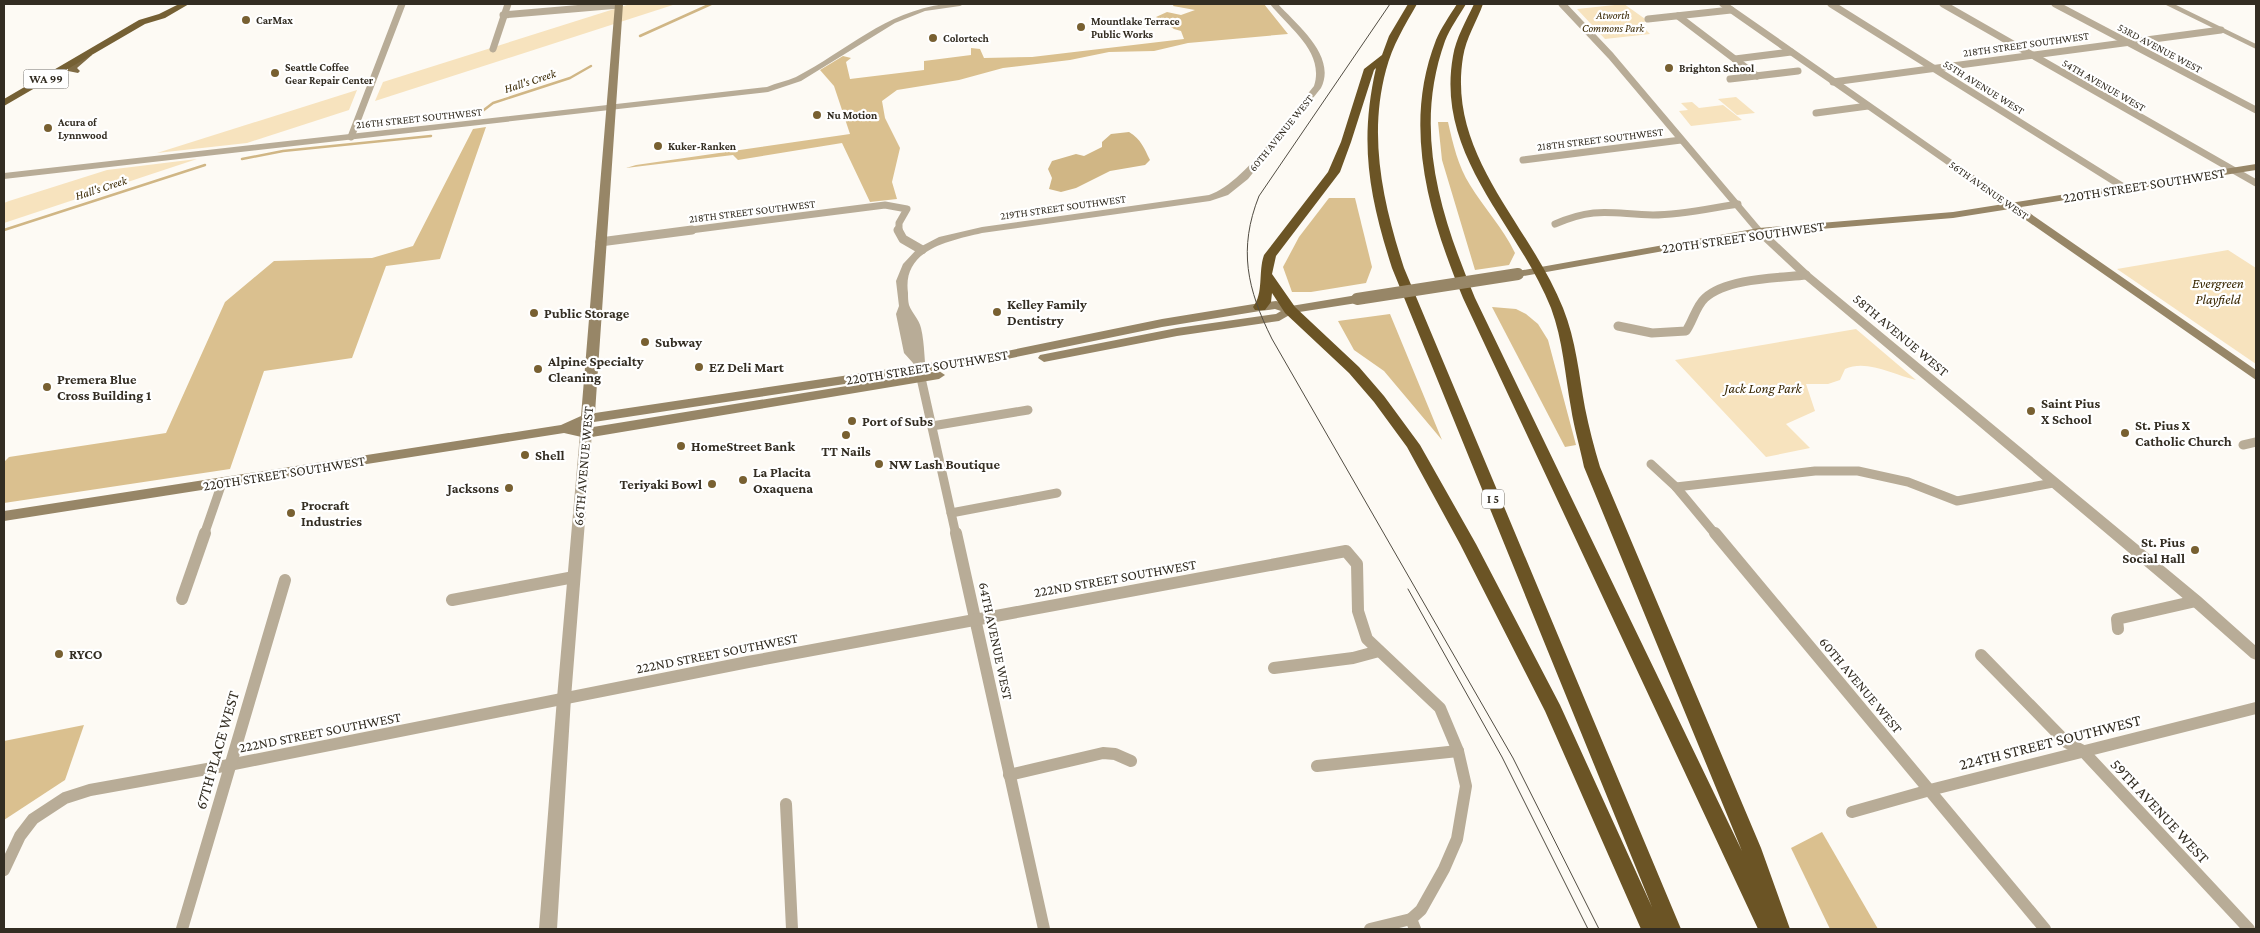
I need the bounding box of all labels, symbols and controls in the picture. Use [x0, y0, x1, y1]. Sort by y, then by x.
park label: Atworth Commons Park [1582, 9, 1645, 34]
marker: CarMax [240, 14, 252, 26]
place label: CarMax [256, 14, 293, 26]
place label: Mountlake Terrace Public Works [1091, 15, 1180, 40]
marker: Mountlake Terrace Public Works [1075, 21, 1087, 33]
street label: 53RD AVENUE WEST [2116, 21, 2204, 75]
street label: 218TH STREET SOUTHWEST [1962, 29, 2090, 59]
marker: Colortech [927, 32, 939, 44]
place label: Colortech [943, 32, 990, 44]
street label: 54TH AVENUE WEST [2060, 56, 2148, 114]
street label: 55TH AVENUE WEST [1941, 57, 2027, 117]
place label: Seattle Coffee Gear Repair Center [285, 61, 374, 86]
marker: Brighton School [1663, 62, 1675, 74]
place label: Brighton School [1679, 62, 1755, 74]
water label: Hall's Creek [502, 66, 558, 96]
marker: Seattle Coffee Gear Repair Center [269, 67, 281, 79]
road number: WA 99 [23, 70, 68, 88]
street label: 60TH AVENUE WEST [1246, 92, 1316, 174]
street label: 216TH STREET SOUTHWEST [355, 105, 483, 131]
marker: Nu Motion [811, 109, 823, 121]
place label: Nu Motion [827, 109, 878, 121]
place label: Acura of Lynnwood [57, 116, 108, 141]
marker: Acura of Lynnwood [42, 122, 54, 134]
street label: 218TH STREET SOUTHWEST [1536, 125, 1664, 153]
marker: Kuker-Ranken [652, 140, 664, 152]
place label: Kuker-Ranken [668, 140, 737, 152]
street label: 56TH AVENUE WEST [1947, 158, 2031, 222]
street label: 220TH STREET SOUTHWEST [2062, 164, 2227, 206]
water label: Hall's Creek [73, 173, 129, 203]
street label: 219TH STREET SOUTHWEST [999, 192, 1127, 222]
street label: 218TH STREET SOUTHWEST [688, 197, 816, 225]
street label: 220TH STREET SOUTHWEST [1661, 218, 1826, 256]
park label: Evergreen Playfield [2192, 275, 2244, 307]
street label: 58TH AVENUE WEST [1850, 290, 1952, 380]
place label: Kelley Family Dentistry [1007, 296, 1087, 328]
place label: Public Storage [544, 305, 630, 321]
marker: Kelley Family Dentistry [991, 306, 1003, 318]
marker: Public Storage [528, 307, 540, 319]
place label: Subway [655, 334, 702, 350]
marker: Subway [639, 336, 651, 348]
street label: 220TH STREET SOUTHWEST [845, 346, 1010, 388]
place label: Alpine Specialty Cleaning [547, 353, 644, 385]
place label: EZ Deli Mart [709, 359, 785, 375]
marker: EZ Deli Mart [693, 361, 705, 373]
marker: Alpine Specialty Cleaning [532, 363, 544, 375]
place label: Premera Blue Cross Building 1 [57, 371, 151, 403]
park label: Jack Long Park [1721, 380, 1803, 396]
marker: Premera Blue Cross Building 1 [41, 381, 53, 393]
place label: Saint Pius X School [2041, 395, 2100, 427]
street label: 66TH AVENUE WEST [570, 405, 596, 526]
marker: Saint Pius X School [2025, 405, 2037, 417]
place label: Port of Subs [862, 413, 933, 429]
marker: Port of Subs [846, 415, 858, 427]
place label: St. Pius X Catholic Church [2135, 417, 2232, 449]
marker: St. Pius X Catholic Church [2119, 427, 2131, 439]
marker: TT Nails [840, 429, 852, 441]
place label: HomeStreet Bank [691, 438, 795, 454]
marker: HomeStreet Bank [675, 440, 687, 452]
place label: TT Nails [821, 443, 871, 459]
place label: Shell [535, 447, 565, 463]
marker: Shell [519, 449, 531, 461]
street label: 220TH STREET SOUTHWEST [202, 452, 367, 494]
place label: NW Lash Boutique [889, 456, 1000, 472]
marker: NW Lash Boutique [873, 458, 885, 470]
place label: La Placita Oxaquena [753, 464, 813, 496]
marker: La Placita Oxaquena [737, 474, 749, 486]
place label: Teriyaki Bowl [620, 476, 702, 492]
marker: Teriyaki Bowl [706, 478, 718, 490]
place label: Jacksons [445, 480, 499, 496]
marker: Jacksons [503, 482, 515, 494]
road number: I 5 [1482, 489, 1504, 508]
place label: Procraft Industries [301, 497, 362, 529]
marker: Procraft Industries [285, 507, 297, 519]
place label: St. Pius Social Hall [2122, 534, 2185, 566]
marker: St. Pius Social Hall [2189, 544, 2201, 556]
street label: 222ND STREET SOUTHWEST [1033, 556, 1198, 600]
street label: 64TH AVENUE WEST [976, 581, 1016, 702]
street label: 222ND STREET SOUTHWEST [635, 629, 800, 677]
street label: 60TH AVENUE WEST [1816, 634, 1906, 737]
place label: RYCO [69, 646, 103, 662]
marker: RYCO [53, 648, 65, 660]
street label: 67TH PLACE WEST [192, 688, 242, 811]
street label: 222ND STREET SOUTHWEST [238, 708, 403, 756]
street label: 224TH STREET SOUTHWEST [1957, 711, 2143, 773]
street label: 59TH AVENUE WEST [2107, 755, 2213, 867]

